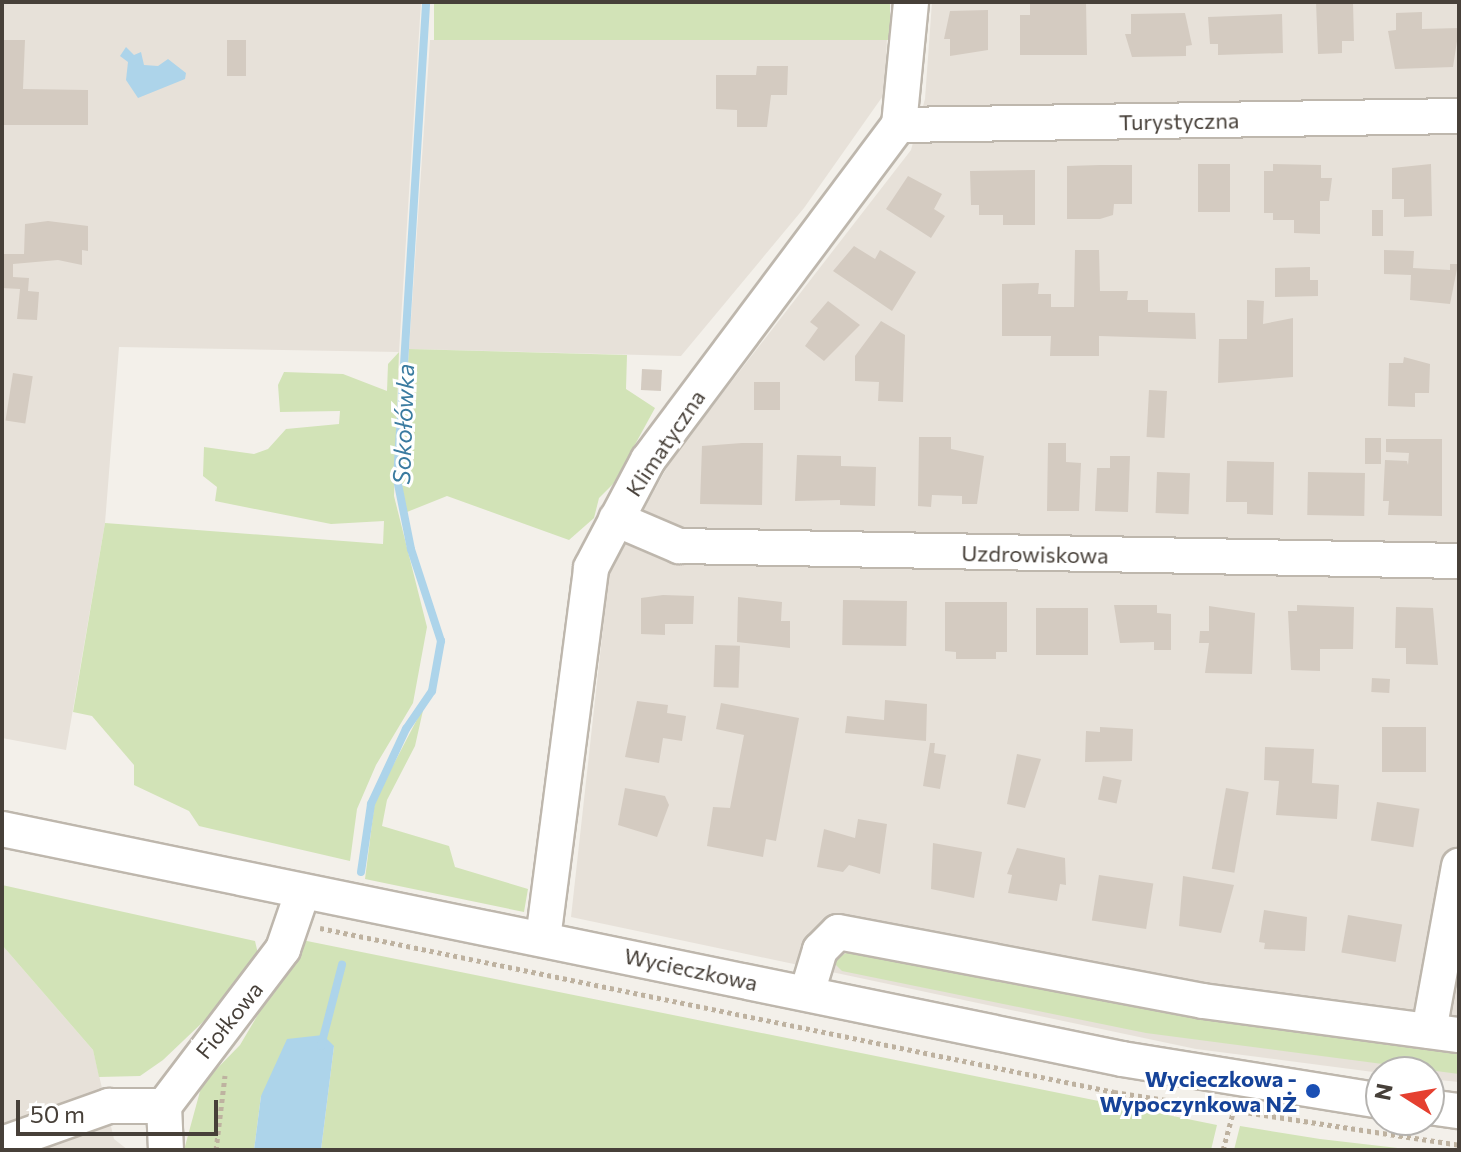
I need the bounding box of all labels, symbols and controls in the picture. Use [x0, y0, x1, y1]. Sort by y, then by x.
street label: Turystyczna [1119, 107, 1239, 135]
water label: Sokołówka [387, 363, 419, 485]
street label: Klimatyczna [620, 385, 710, 501]
street label: Uzdrowiskowa [961, 540, 1109, 568]
street label: Wycieczkowa [622, 942, 760, 996]
street label: Fiołkowa [190, 976, 268, 1064]
north arrow [1365, 1056, 1445, 1136]
place label: Wycieczkowa - Wypoczynkowa NŻ [1100, 1065, 1297, 1116]
text: N [1368, 1081, 1398, 1102]
marker: Wycieczkowa - Wypoczynkowa NŻ [1304, 1082, 1322, 1100]
scale bar [20, 1084, 222, 1134]
text: 50 m [30, 1099, 85, 1128]

